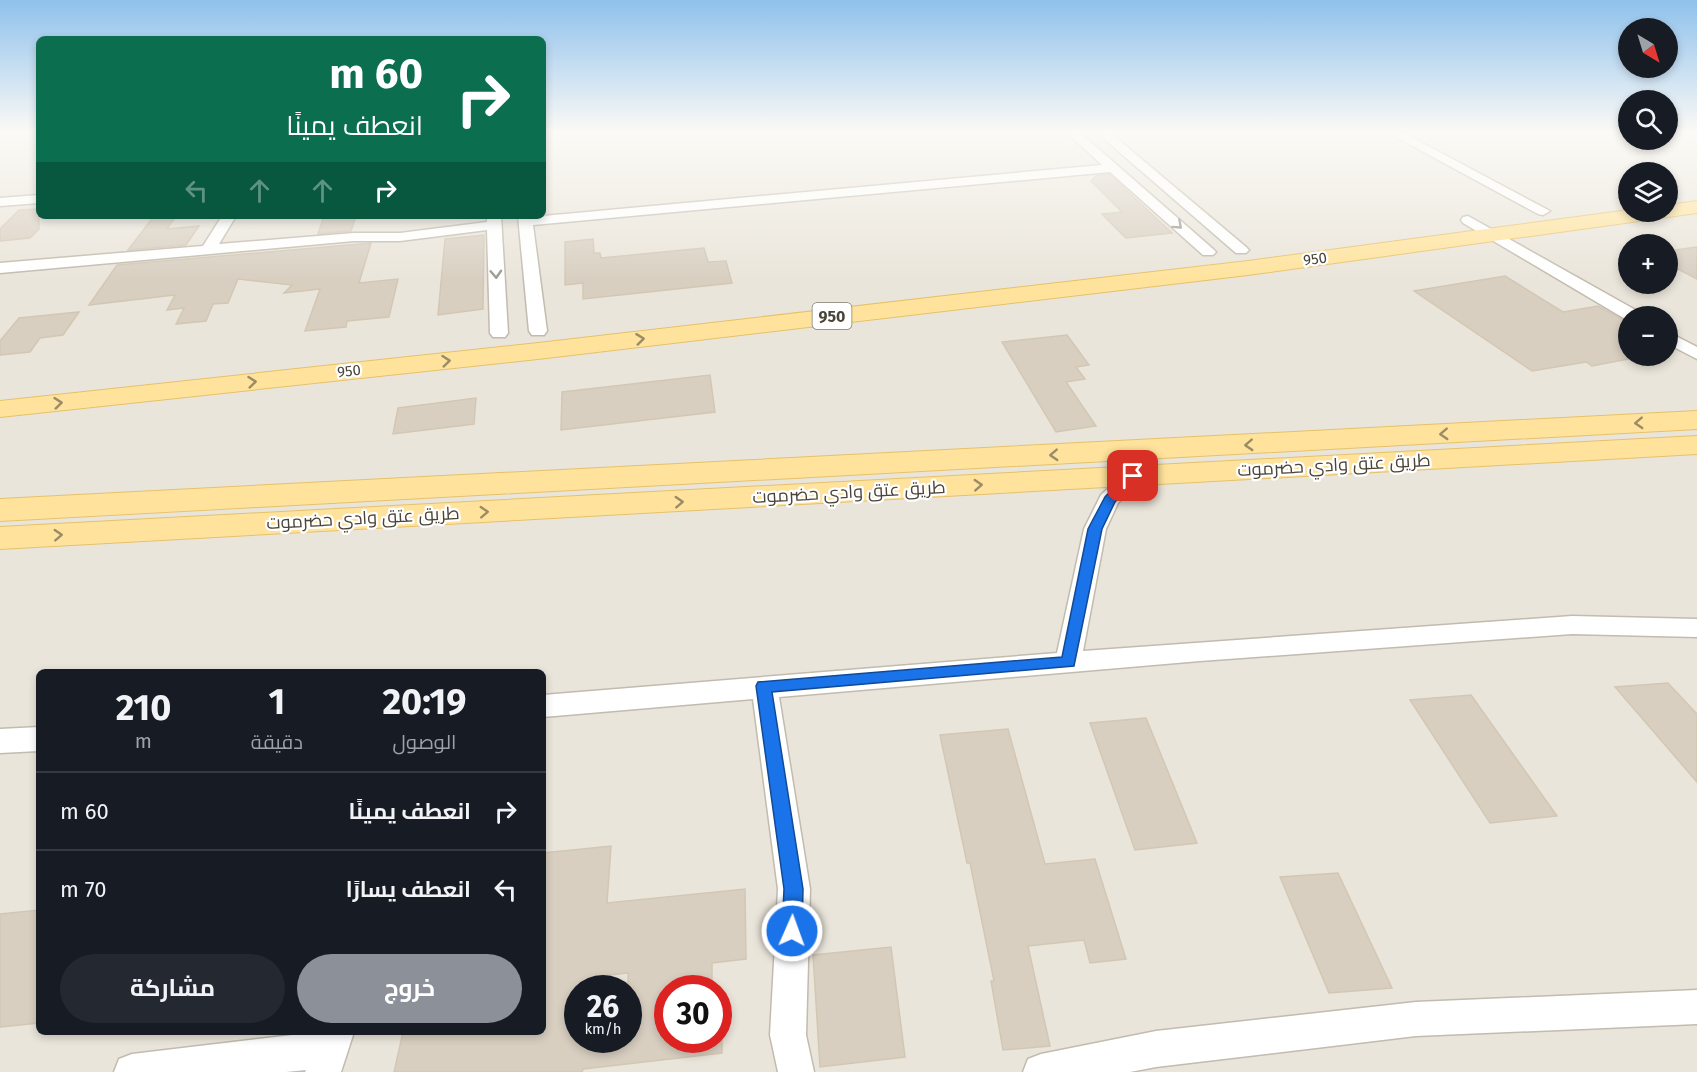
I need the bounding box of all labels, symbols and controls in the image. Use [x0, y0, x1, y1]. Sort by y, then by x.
north arrow [1618, 18, 1678, 78]
map controls [1618, 18, 1678, 366]
text: 60 m [329, 49, 423, 99]
icon: right [444, 60, 522, 138]
button: search [1618, 90, 1678, 150]
text: انعطف يمينًا [286, 110, 423, 142]
button: layers [1618, 162, 1678, 222]
icon: left [180, 174, 213, 207]
icon: ahead [243, 174, 276, 207]
icon: ahead [306, 174, 339, 207]
icon: right [369, 174, 402, 207]
one-way arrow [1171, 218, 1182, 229]
button: + [1618, 234, 1678, 294]
street label: 950 [1302, 248, 1328, 270]
one-way arrow [490, 270, 503, 279]
road number: 950 [812, 303, 852, 329]
button: − [1618, 306, 1678, 366]
one-way arrow [635, 333, 644, 346]
one-way arrow [441, 355, 450, 367]
street label: 950 [336, 361, 362, 381]
one-way arrow [247, 376, 257, 389]
one-way arrow [54, 397, 63, 410]
one-way arrow [1634, 417, 1643, 430]
one-way arrow [1439, 428, 1448, 441]
one-way arrow [1245, 438, 1254, 451]
one-way arrow [1050, 449, 1059, 462]
street label: طريق عتق وادي حضرموت [1237, 449, 1431, 484]
pin [1107, 450, 1158, 501]
icon: arrive [1116, 459, 1149, 492]
street label: طريق عتق وادي حضرموت [752, 476, 946, 511]
one-way arrow [974, 478, 983, 491]
one-way arrow [674, 495, 683, 508]
street label: طريق عتق وادي حضرموت [266, 502, 460, 537]
one-way arrow [479, 506, 488, 519]
one-way arrow [54, 528, 63, 541]
text: 1 [268, 680, 285, 724]
text: 20:19 [382, 680, 466, 724]
text: 210 [116, 686, 171, 730]
text: m [135, 729, 152, 753]
text: دقيقة [251, 730, 303, 754]
text: الوصول [393, 730, 456, 754]
icon: right [489, 795, 522, 828]
text: 60 m [60, 798, 109, 825]
text: انعطف يمينًا [349, 798, 471, 825]
icon: left [489, 873, 522, 906]
text: 70 m [60, 876, 106, 903]
text: انعطف يسارًا [346, 876, 471, 903]
position arrow [760, 899, 824, 963]
button: مشاركة [60, 954, 285, 1023]
button: خروج [297, 954, 522, 1023]
speed limit sign: 30 [654, 975, 732, 1053]
text: 26 [587, 989, 619, 1025]
text: km/h [584, 1020, 622, 1038]

